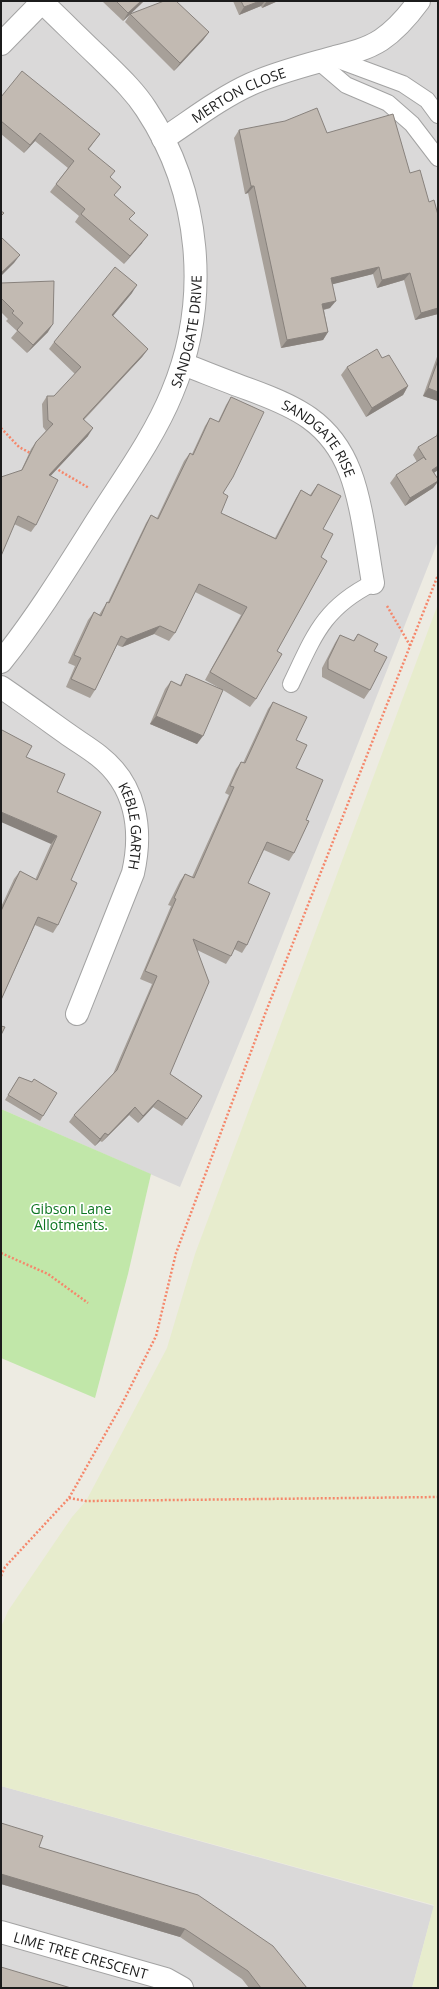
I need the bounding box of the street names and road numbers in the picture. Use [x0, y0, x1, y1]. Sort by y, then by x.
street label: MERTON CLOSE [187, 62, 288, 127]
street label: SANDGATE DRIVE [166, 275, 205, 390]
street label: SANDGATE RISE [279, 394, 360, 480]
street label: KEBLE GARTH [115, 778, 147, 872]
street label: LIME TREE CRESCENT [12, 1927, 150, 1983]

